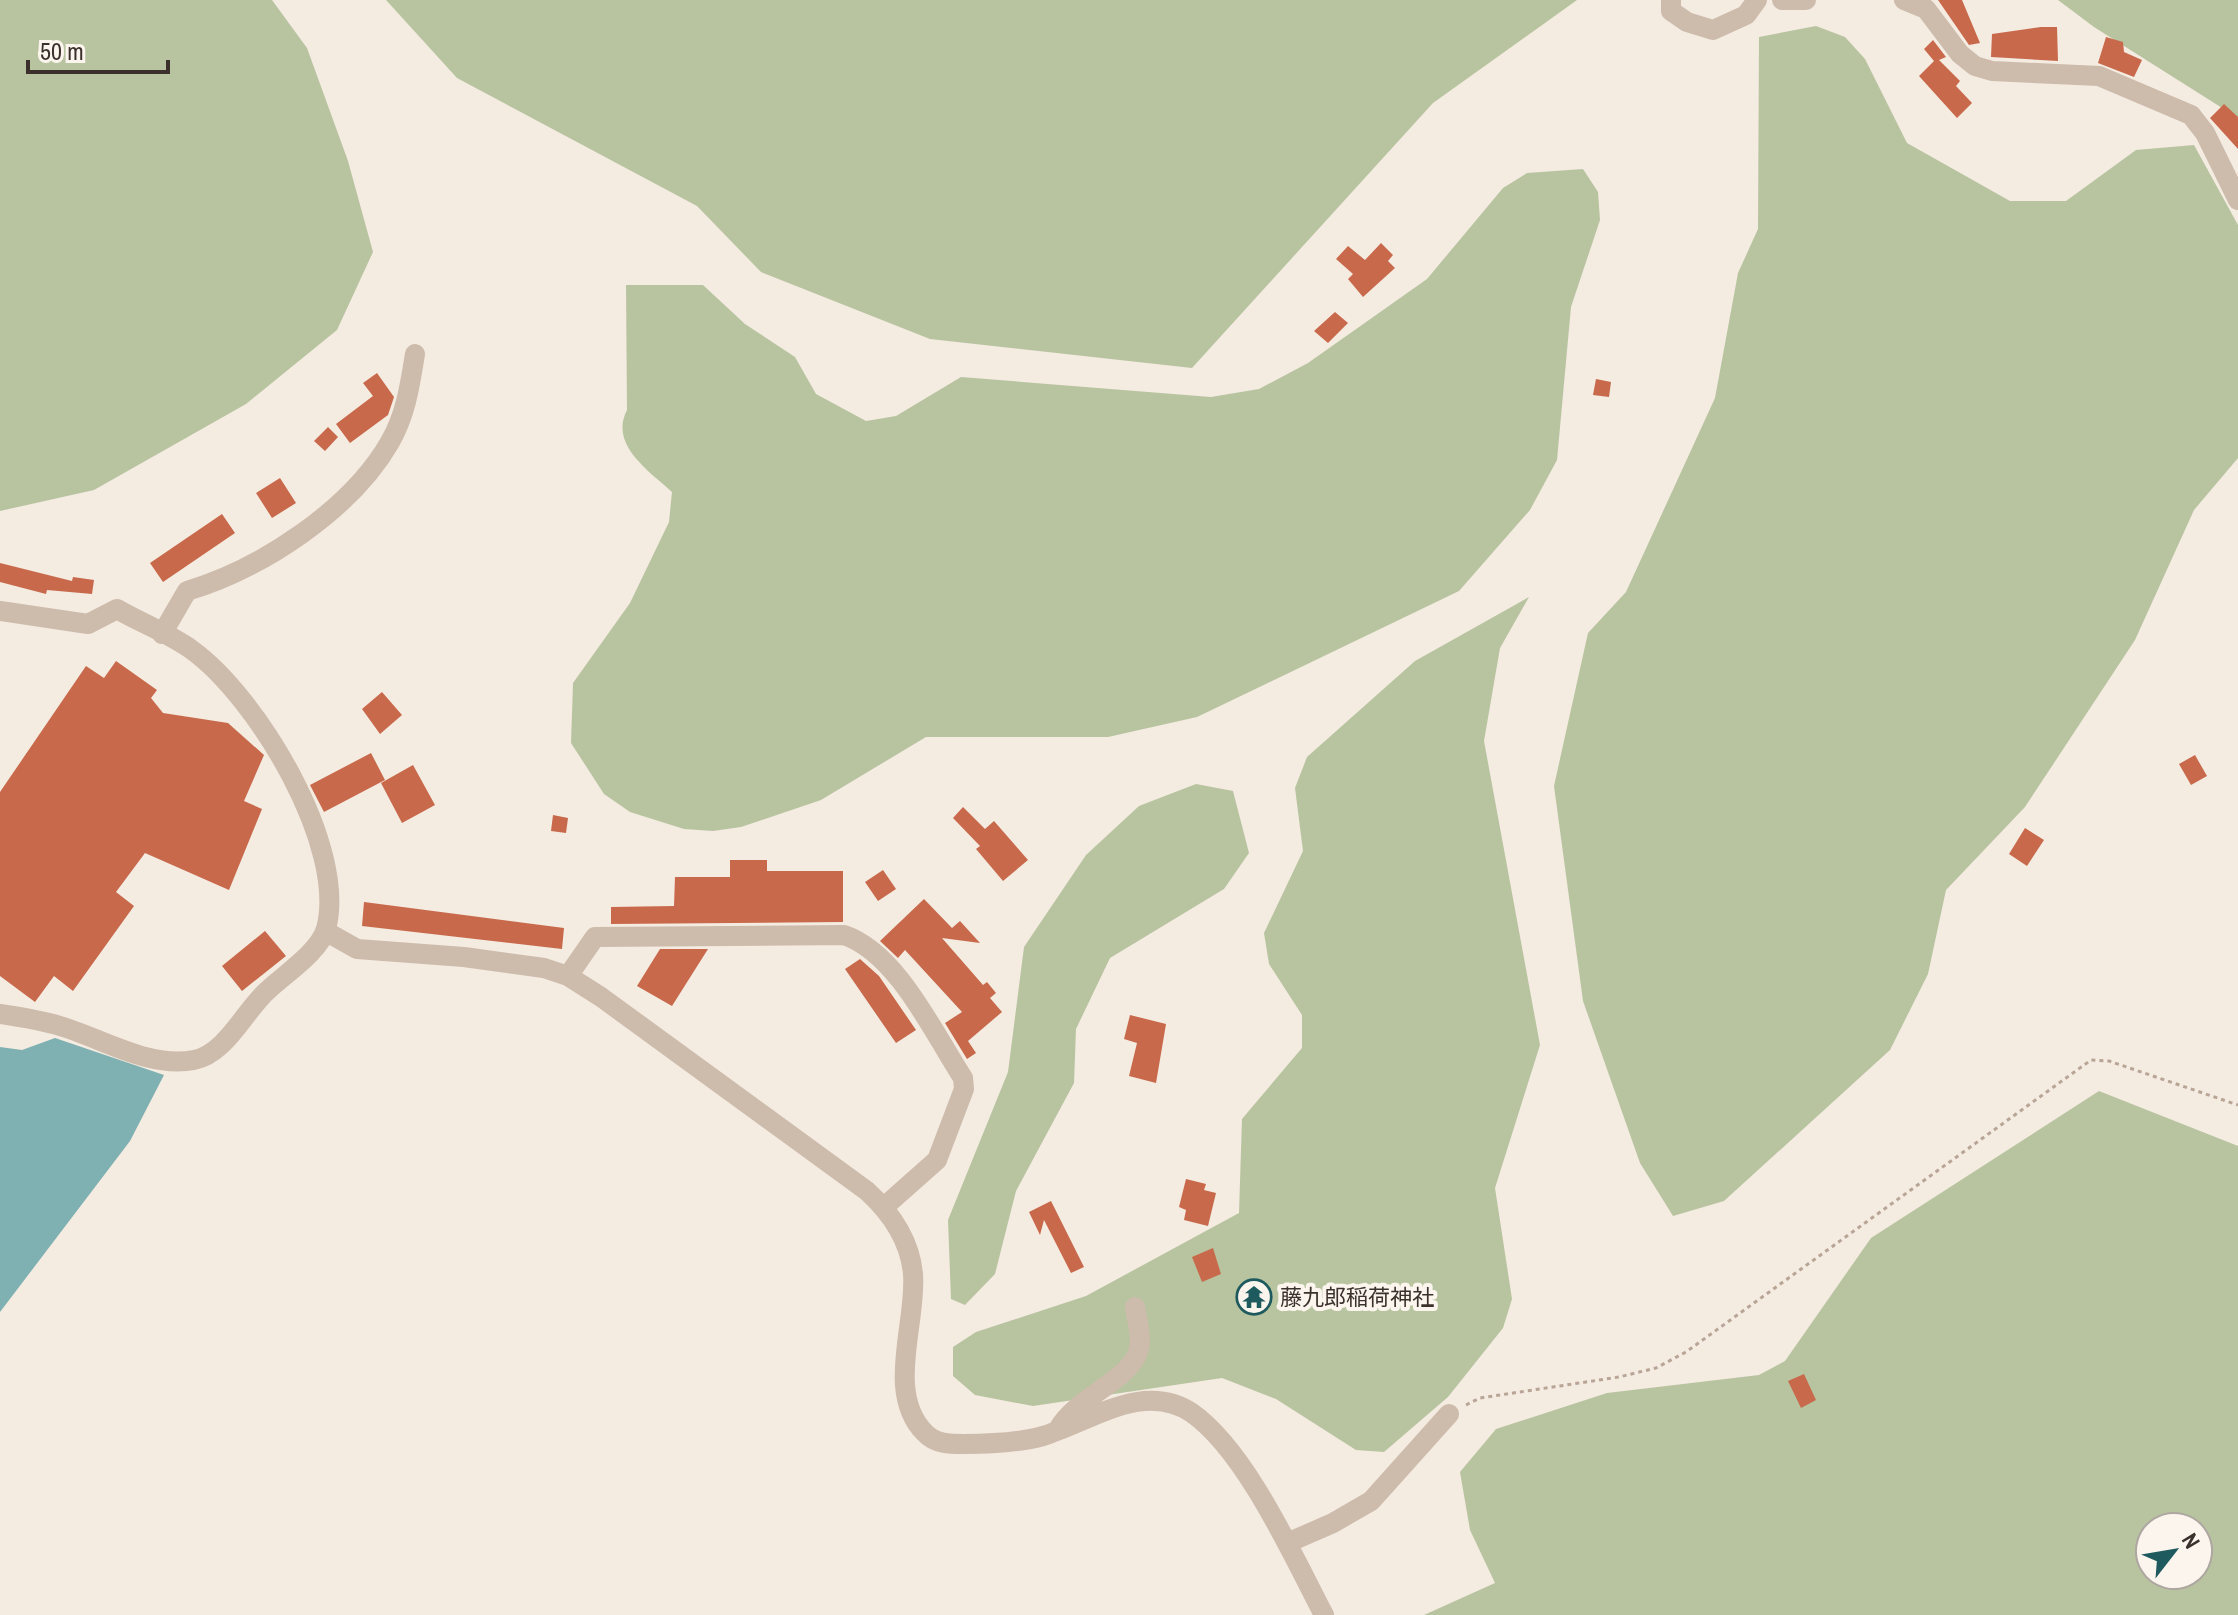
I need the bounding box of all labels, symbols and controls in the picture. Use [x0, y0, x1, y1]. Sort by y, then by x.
scale bar [28, 24, 168, 74]
text: 50 m [40, 35, 84, 67]
temple icon: 藤九郎稲荷神社 [1235, 1278, 1273, 1316]
place label: 藤九郎稲荷神社 [1280, 1282, 1434, 1312]
north arrow [2134, 1511, 2214, 1591]
text: N [2175, 1527, 2207, 1554]

